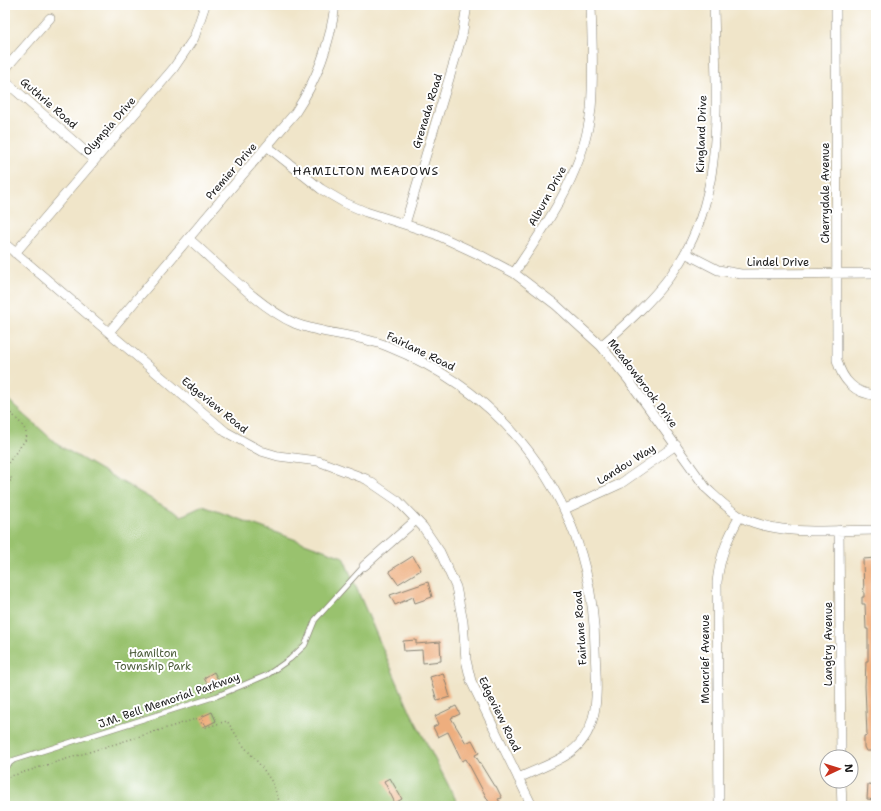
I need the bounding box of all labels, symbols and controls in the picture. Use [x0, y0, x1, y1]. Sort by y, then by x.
street label: Grenada Road [409, 72, 446, 150]
street label: Guthrie Road [17, 74, 80, 132]
street label: Olympia Drive [80, 94, 139, 159]
street label: Kingland Drive [693, 95, 710, 173]
street label: Premier Drive [202, 140, 260, 203]
street label: Cherrydale Avenue [818, 142, 833, 244]
district label: HAMILTON MEADOWS [293, 163, 439, 179]
street label: Alburn Drive [525, 164, 570, 229]
street label: Lindel Drive [747, 255, 809, 270]
street label: Fairlane Road [384, 328, 458, 375]
street label: Meadowbrook Drive [604, 336, 681, 431]
street label: Edgeview Road [178, 374, 251, 437]
street label: Landou Way [594, 441, 658, 488]
street label: Fairlane Road [570, 590, 591, 666]
street label: Langtry Avenue [821, 602, 836, 686]
street label: Moncrief Avenue [698, 614, 713, 704]
park label: Hamilton Township Park [115, 646, 191, 674]
street label: J.M. Bell Memorial Parkway [96, 669, 242, 732]
street label: Edgeview Road [475, 674, 524, 754]
north arrow [819, 749, 859, 789]
text: N [841, 763, 856, 773]

